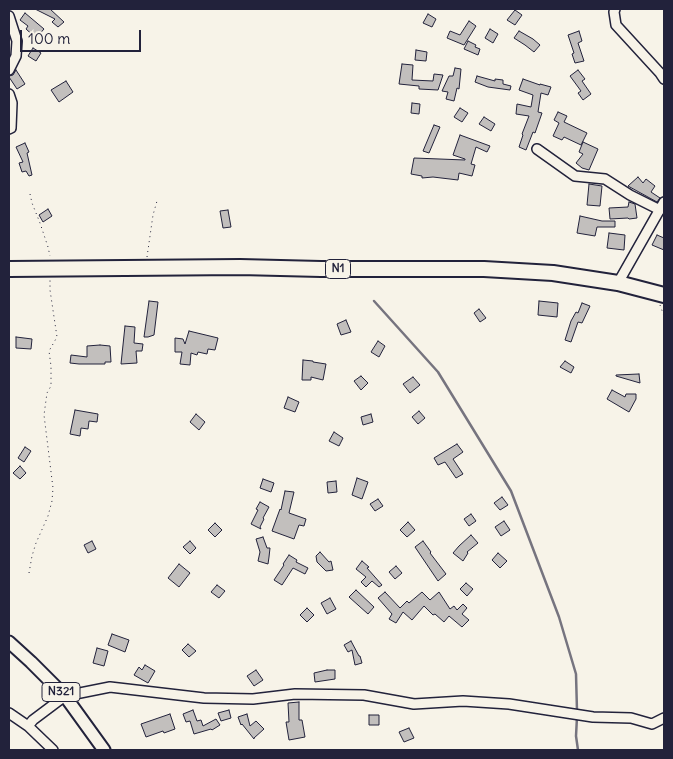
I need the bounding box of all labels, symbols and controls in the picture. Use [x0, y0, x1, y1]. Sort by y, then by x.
scale bar [22, 20, 144, 52]
text: 100 m [28, 29, 70, 48]
road number: N1 [326, 260, 350, 278]
road number: N321 [42, 682, 80, 702]

